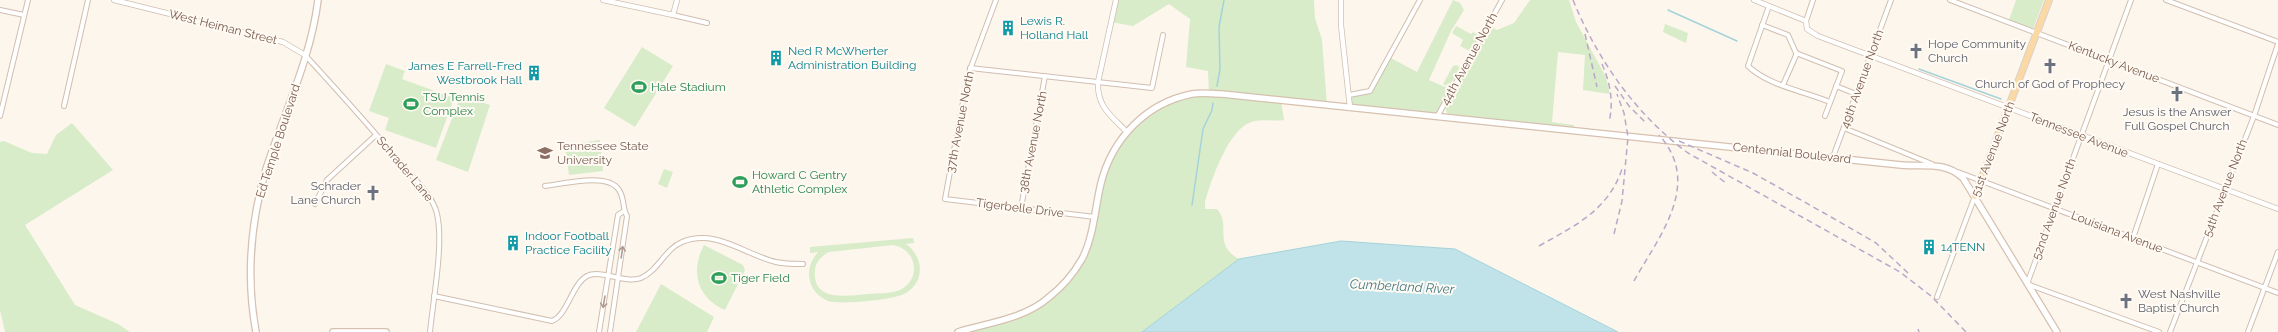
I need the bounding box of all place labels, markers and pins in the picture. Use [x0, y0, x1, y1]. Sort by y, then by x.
place label: Lewis R. Holland Hall [1020, 14, 1089, 42]
building icon: Lewis R. Holland Hall [999, 19, 1017, 37]
place label: Hope Community Church [1928, 37, 2027, 65]
church icon: Hope Community Church [1907, 42, 1925, 60]
place label: Ned R McWherter Administration Building [788, 44, 916, 72]
building icon: Ned R McWherter Administration Building [767, 49, 785, 67]
church icon: Church of God of Prophecy [2041, 57, 2059, 75]
place label: James E Farrell-Fred Westbrook Hall [408, 59, 523, 87]
building icon: James E Farrell-Fred Westbrook Hall [525, 64, 543, 82]
place label: Church of God of Prophecy [1975, 77, 2125, 91]
sports icon: Hale Stadium [630, 78, 648, 96]
place label: Hale Stadium [651, 80, 726, 94]
church icon: Jesus is the Answer Full Gospel Church [2168, 85, 2186, 103]
place label: TSU Tennis Complex [423, 90, 485, 118]
sports icon: TSU Tennis Complex [402, 95, 420, 113]
place label: Jesus is the Answer Full Gospel Church [2123, 105, 2232, 133]
place label: Tennessee State University [557, 139, 648, 167]
school or university icon: Tennessee State University [536, 144, 554, 162]
place label: Howard C Gentry Athletic Complex [752, 168, 847, 196]
sports icon: Howard C Gentry Athletic Complex [731, 173, 749, 191]
place label: Schrader Lane Church [290, 179, 362, 207]
church icon: Schrader Lane Church [364, 184, 382, 202]
place label: Indoor Football Practice Facility [525, 229, 612, 257]
building icon: Indoor Football Practice Facility [504, 234, 522, 252]
building icon: 14TENN [1920, 238, 1938, 256]
place label: 14TENN [1941, 240, 1985, 254]
sports icon: Tiger Field [710, 269, 728, 287]
place label: Tiger Field [731, 271, 790, 285]
place label: West Nashville Baptist Church [2138, 287, 2221, 315]
church icon: West Nashville Baptist Church [2117, 292, 2135, 310]

